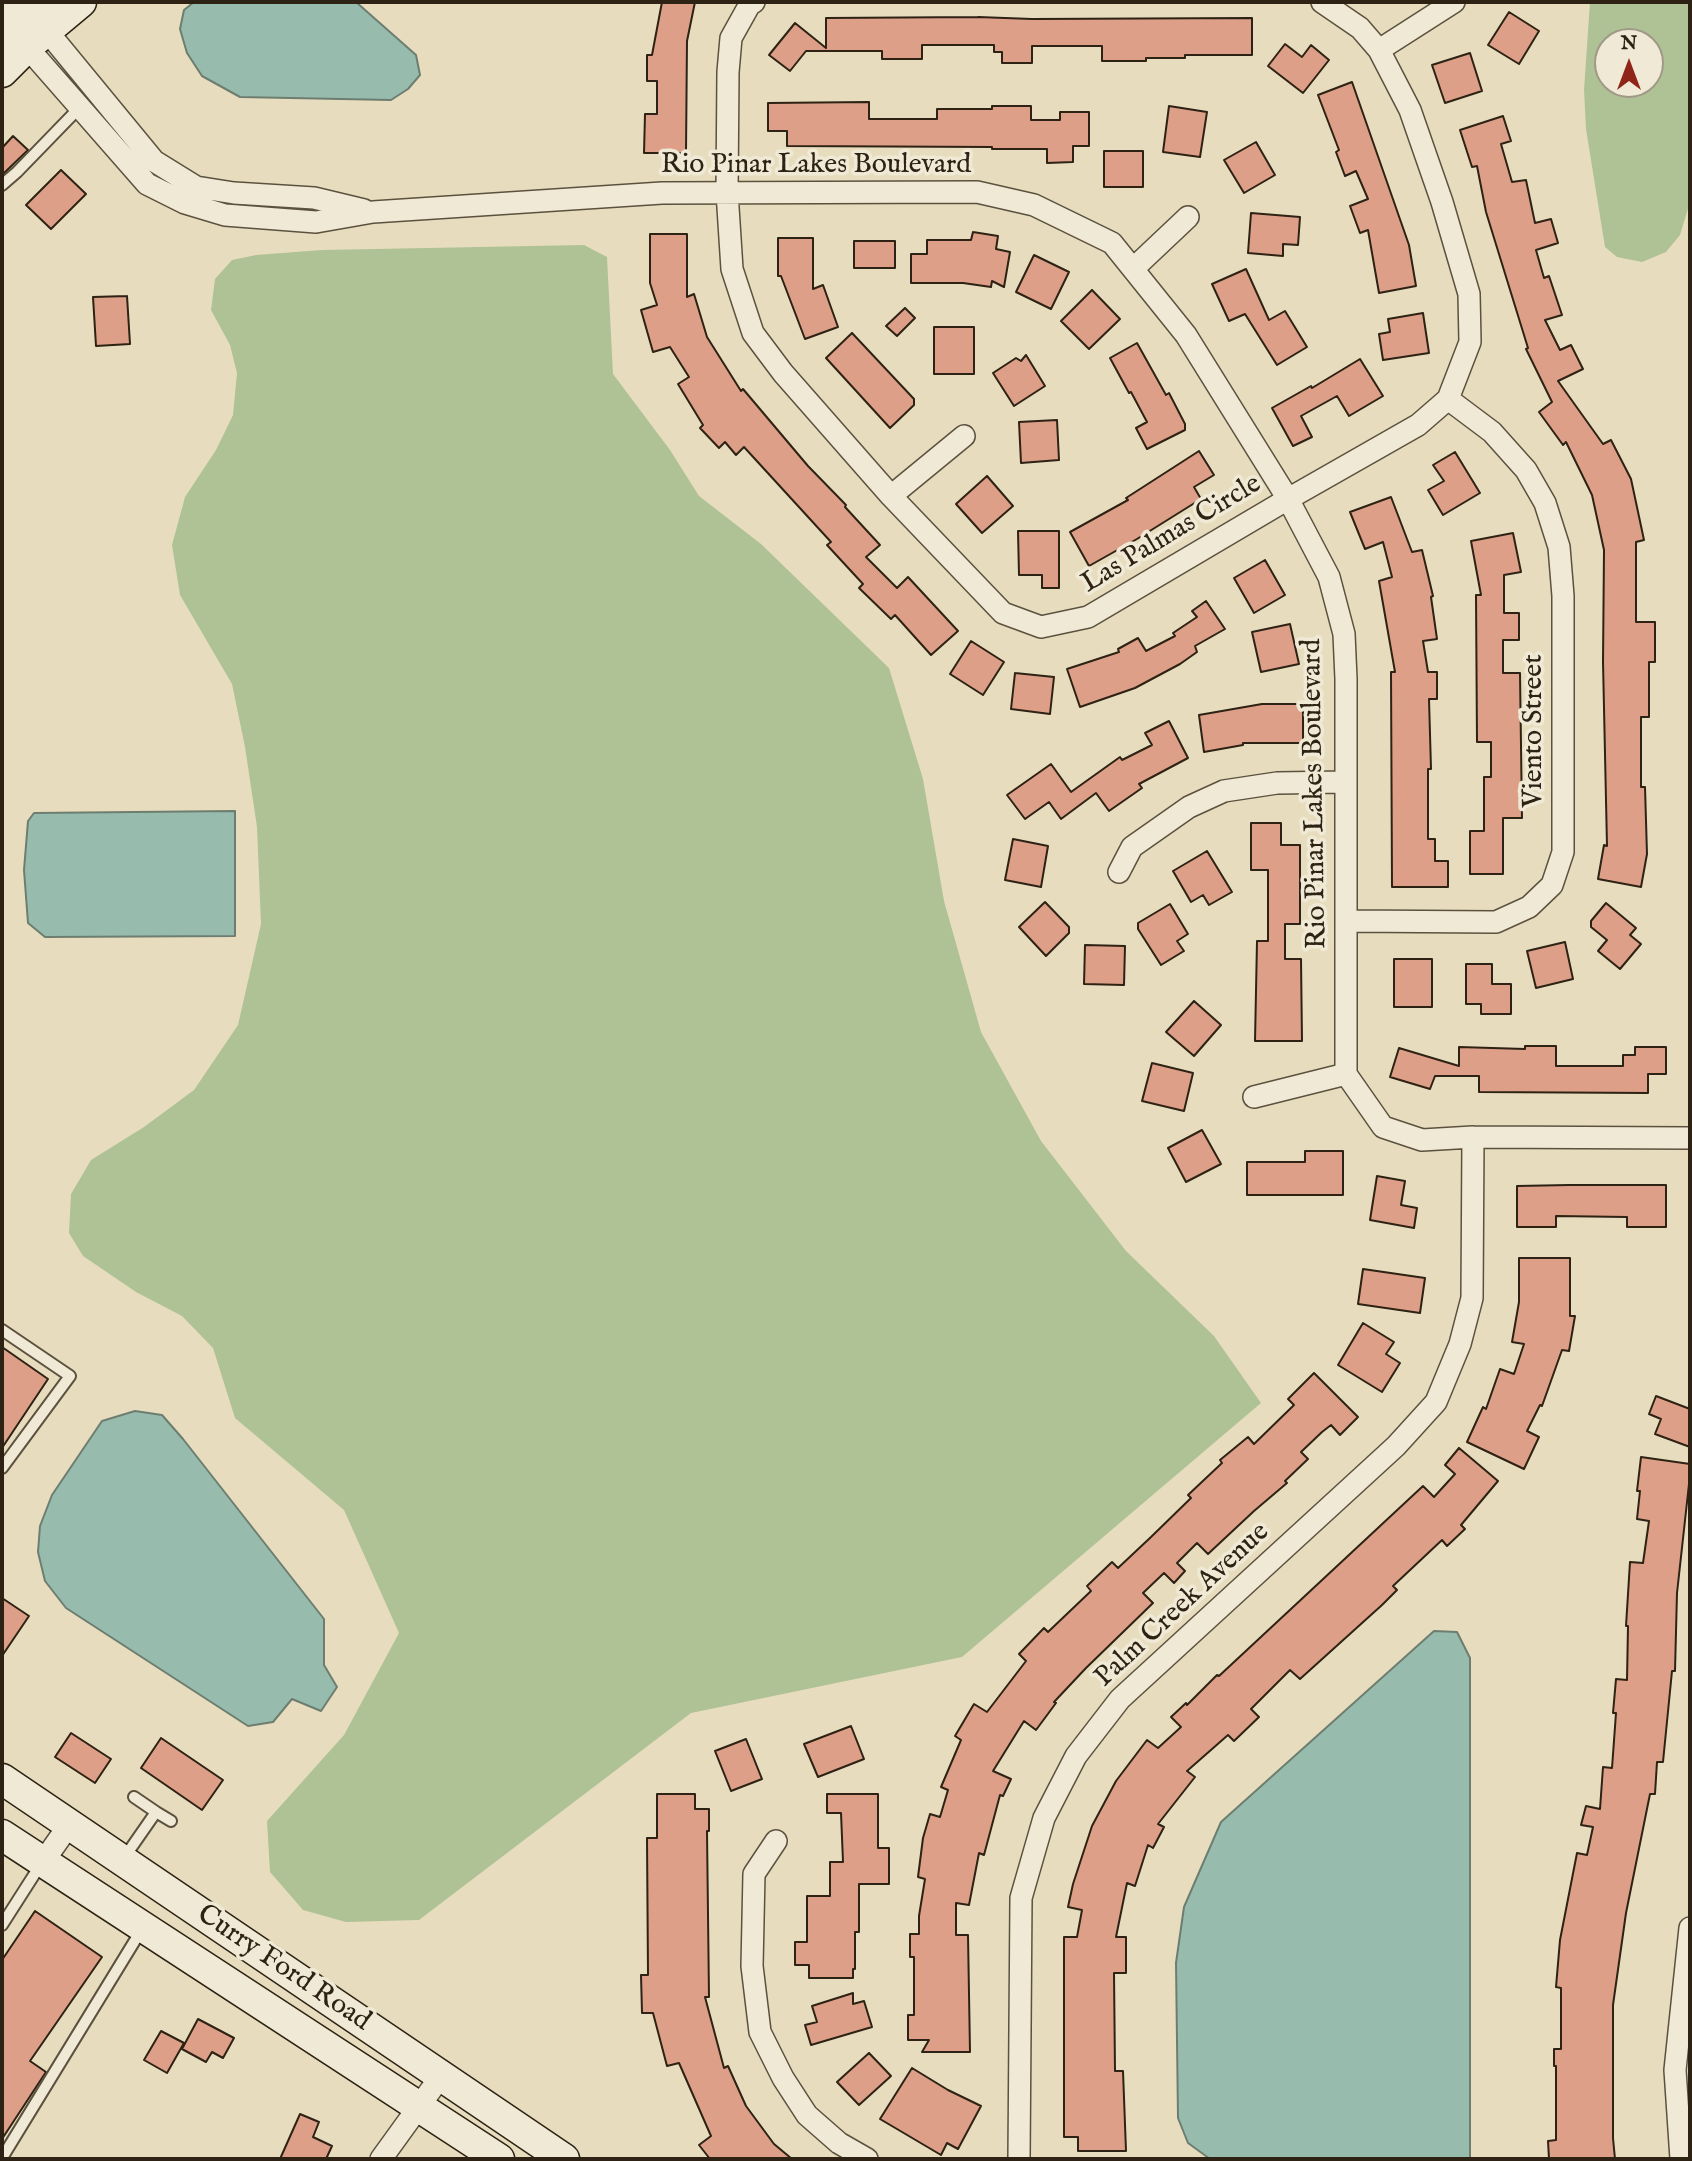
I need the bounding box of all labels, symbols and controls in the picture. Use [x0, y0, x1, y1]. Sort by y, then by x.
north arrow [1594, 28, 1664, 98]
text: N [1621, 32, 1637, 56]
street label: Rio Pinar Lakes Boulevard [661, 149, 971, 183]
street label: Las Palmas Circle [1076, 468, 1268, 602]
street label: Rio Pinar Lakes Boulevard [1296, 638, 1336, 950]
street label: Viento Street [1518, 654, 1552, 808]
street label: Palm Creek Avenue [1089, 1517, 1277, 1695]
street label: Curry Ford Road [190, 1899, 376, 2039]

